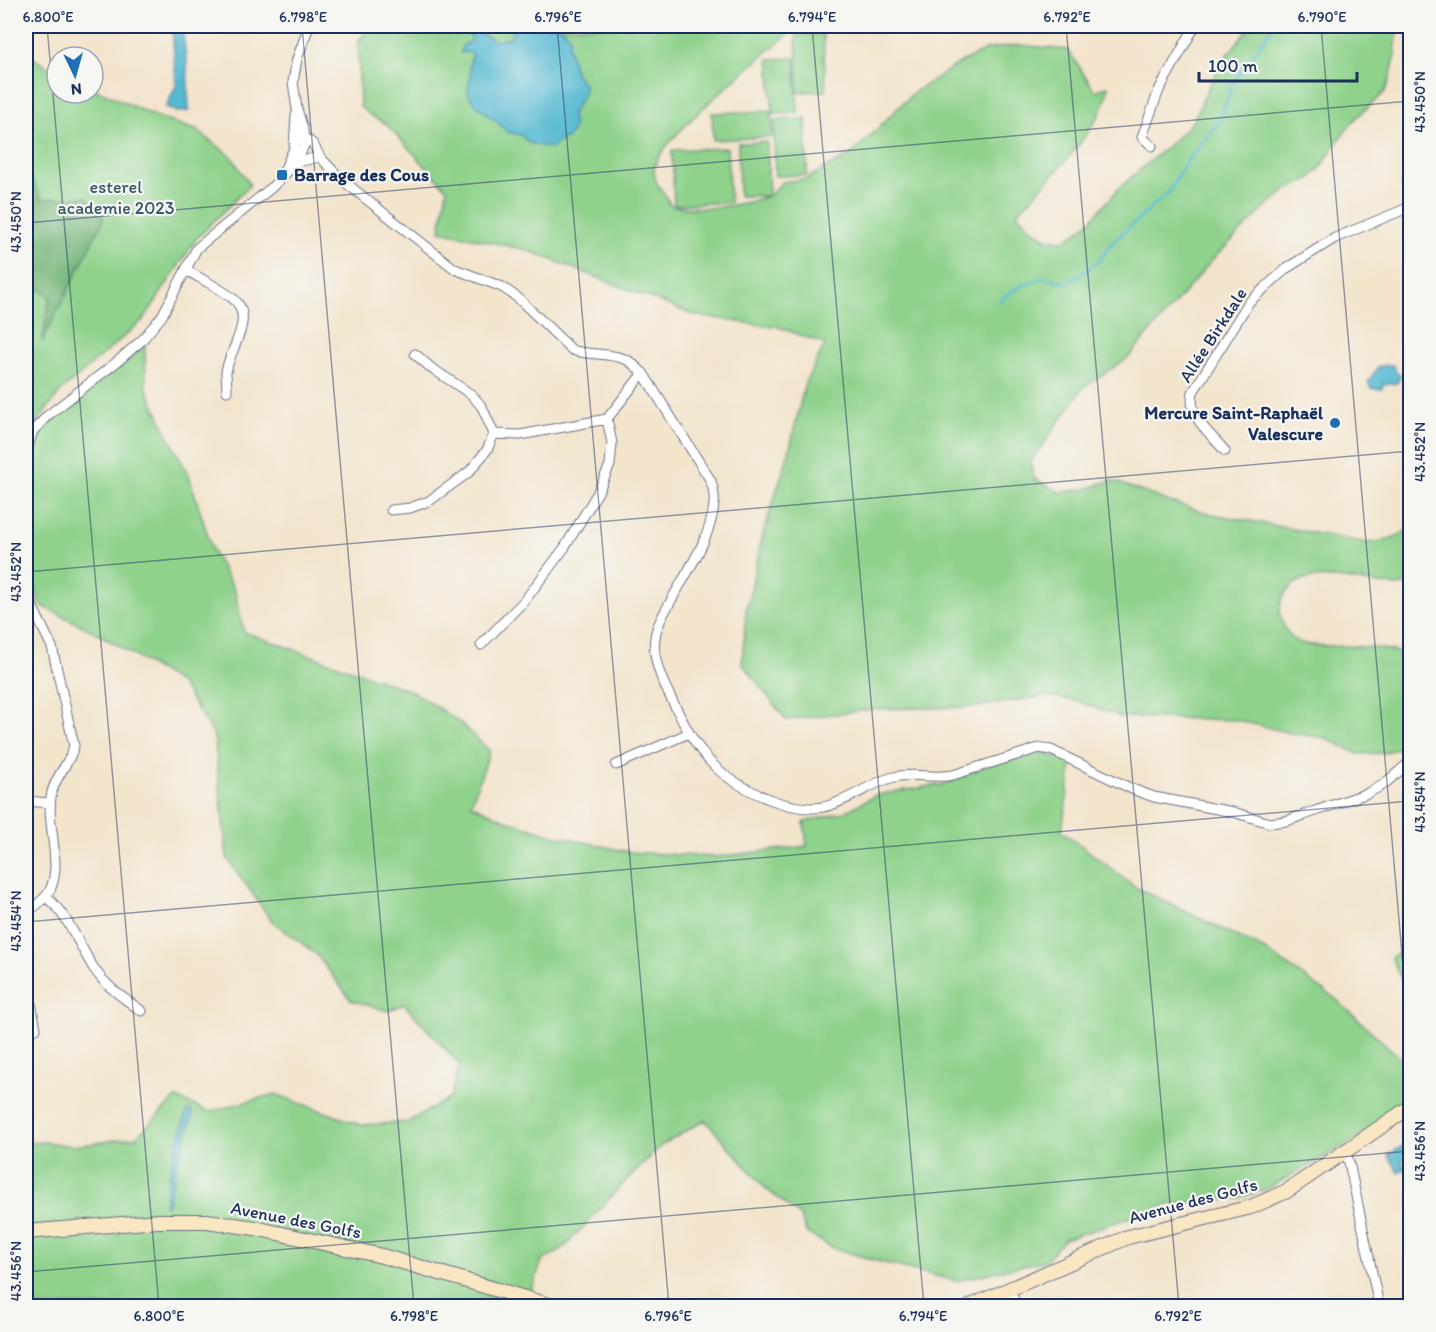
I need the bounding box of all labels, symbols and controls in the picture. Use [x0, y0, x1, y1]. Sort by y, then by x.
text: 6.800°E [22, 8, 74, 26]
text: 6.798°E [279, 8, 327, 26]
text: 6.796°E [534, 8, 582, 26]
text: 6.794°E [788, 8, 836, 26]
text: 6.792°E [1043, 8, 1091, 26]
text: 6.790°E [1298, 8, 1346, 26]
north arrow [45, 45, 105, 105]
scale bar [1199, 45, 1356, 83]
text: 100 m [1208, 55, 1258, 77]
text: 43.450°N [1411, 71, 1429, 133]
text: N [70, 80, 82, 99]
place label: Barrage des Cous [294, 164, 429, 186]
marker: Barrage des Cous [275, 168, 289, 182]
park label: esterel academie 2023 [57, 176, 175, 219]
text: 43.450°N [7, 191, 25, 253]
street label: Allée Birkdale [1174, 284, 1252, 386]
place label: Mercure Saint-Raphaël Valescure [1144, 402, 1324, 445]
marker: Mercure Saint-Raphaël Valescure [1328, 416, 1342, 430]
text: 43.452°N [1411, 422, 1429, 482]
text: 43.452°N [7, 542, 25, 602]
text: 43.454°N [1411, 771, 1429, 833]
text: 43.454°N [7, 890, 25, 952]
text: 43.456°N [1411, 1121, 1429, 1181]
street label: Avenue des Golfs [1126, 1173, 1260, 1229]
street label: Avenue des Golfs [229, 1197, 363, 1243]
text: 43.456°N [7, 1241, 25, 1301]
text: 6.800°E [133, 1307, 185, 1325]
text: 6.798°E [390, 1307, 438, 1325]
text: 6.796°E [644, 1307, 692, 1325]
text: 6.794°E [899, 1307, 947, 1325]
text: 6.792°E [1154, 1307, 1202, 1325]

